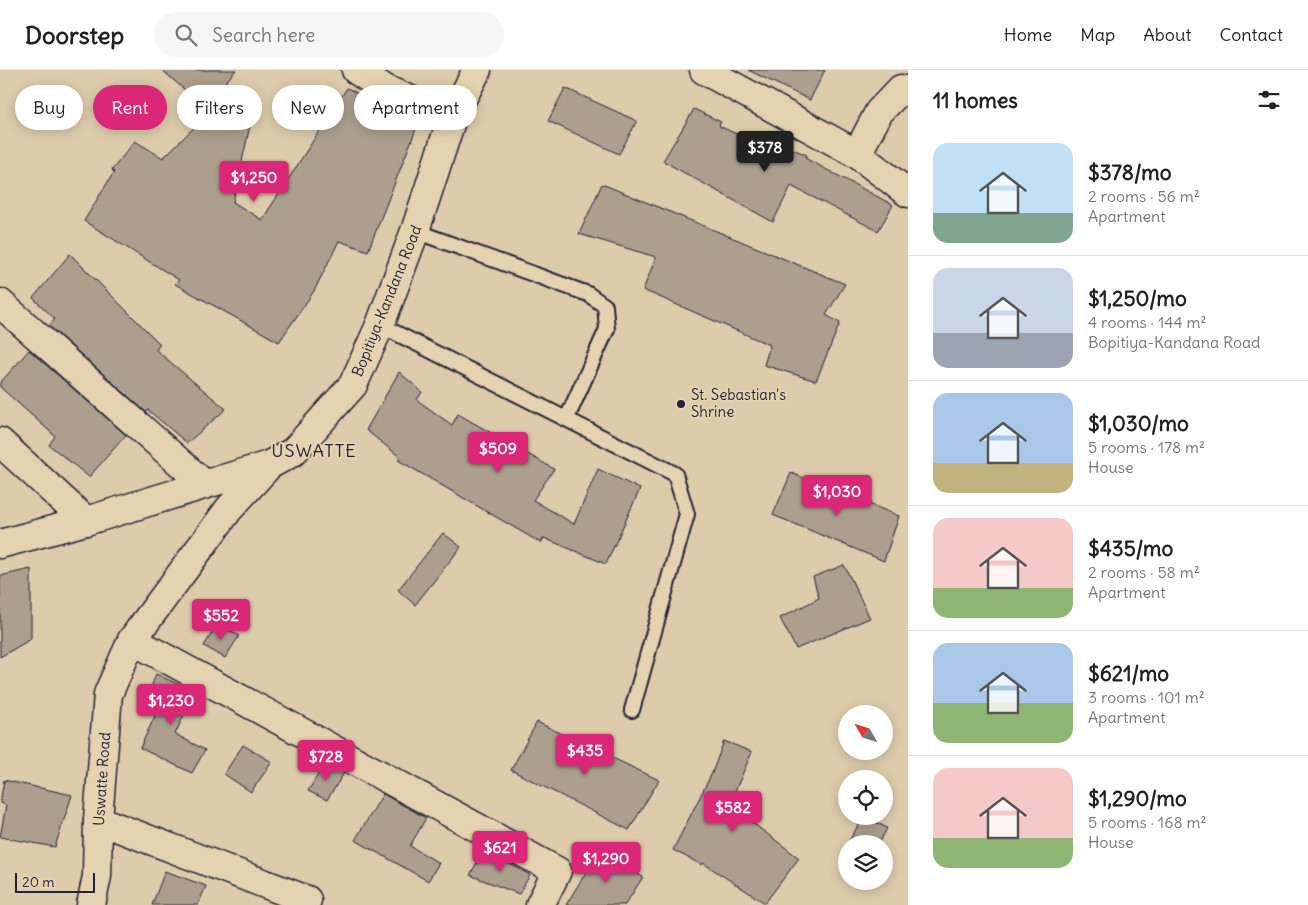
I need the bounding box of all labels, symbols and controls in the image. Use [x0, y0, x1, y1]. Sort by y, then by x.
search box [154, 12, 504, 57]
text: Doorstep [25, 20, 124, 50]
icon: search [172, 21, 200, 49]
text: Search here [212, 23, 315, 47]
text: Home [1004, 23, 1052, 46]
text: Map [1080, 23, 1115, 46]
text: About [1143, 23, 1191, 46]
text: Contact [1219, 23, 1283, 46]
chip: Buy [15, 85, 83, 130]
chip: Rent [93, 85, 167, 130]
chip: Filters [177, 85, 262, 130]
chip: New [272, 85, 344, 130]
chip: Apartment [354, 85, 477, 130]
icon: filters [1255, 86, 1283, 114]
text: 11 homes [933, 87, 1018, 114]
pin: $378 [735, 131, 795, 173]
text: $378 [747, 137, 783, 157]
text: $378/mo [1088, 159, 1172, 186]
pin: $1,250 [213, 160, 295, 203]
icon: home [973, 163, 1033, 223]
text: $1,250 [231, 167, 277, 187]
text: 2 rooms · 56 m² [1088, 186, 1200, 206]
text: Apartment [1088, 206, 1166, 226]
street label: Bopitiya-Kandana Road [347, 222, 426, 379]
text: $1,250/mo [1088, 285, 1187, 312]
icon: home [973, 288, 1033, 348]
text: 4 rooms · 144 m² [1088, 312, 1207, 332]
text: Bopitiya-Kandana Road [1088, 332, 1260, 352]
place label: St. Sebastian's Shrine [691, 385, 786, 421]
marker: St. Sebastian's Shrine [675, 398, 687, 410]
text: $1,030/mo [1088, 410, 1189, 437]
icon: home [973, 413, 1033, 473]
pin: $509 [468, 432, 528, 474]
text: 5 rooms · 178 m² [1088, 437, 1205, 457]
text: $509 [479, 438, 517, 458]
district label: USWATTE [271, 439, 357, 462]
text: House [1088, 457, 1134, 477]
pin: $1,030 [796, 474, 878, 517]
text: $1,030 [813, 481, 861, 501]
text: $435/mo [1088, 535, 1173, 562]
icon: home [973, 538, 1033, 598]
text: 2 rooms · 58 m² [1088, 562, 1200, 582]
text: Apartment [1088, 582, 1166, 602]
pin: $552 [191, 598, 251, 641]
text: $552 [203, 605, 239, 625]
text: $621/mo [1088, 660, 1169, 687]
icon: home [973, 663, 1033, 723]
pin: $1,230 [130, 684, 212, 726]
text: 3 rooms · 101 m² [1088, 687, 1205, 707]
text: $1,230 [148, 690, 194, 710]
north arrow [838, 705, 892, 760]
map controls [838, 705, 893, 890]
text: Apartment [1088, 707, 1166, 727]
street label: Uswatte Road [89, 731, 114, 827]
pin: $435 [555, 734, 615, 776]
pin: $728 [296, 740, 356, 782]
text: $435 [567, 740, 603, 760]
text: $728 [309, 746, 343, 766]
button: locate [838, 770, 893, 825]
text: $1,290/mo [1088, 785, 1187, 812]
icon: home [973, 788, 1033, 848]
pin: $582 [703, 790, 763, 833]
text: $582 [715, 797, 751, 817]
text: 5 rooms · 168 m² [1088, 812, 1206, 832]
pin: $621 [470, 830, 530, 873]
text: House [1088, 832, 1134, 852]
button: layers [838, 835, 893, 890]
text: $621 [483, 837, 517, 857]
pin: $1,290 [565, 842, 647, 884]
text: $1,290 [583, 848, 629, 868]
scale bar [15, 870, 95, 893]
text: 20 m [22, 873, 55, 891]

